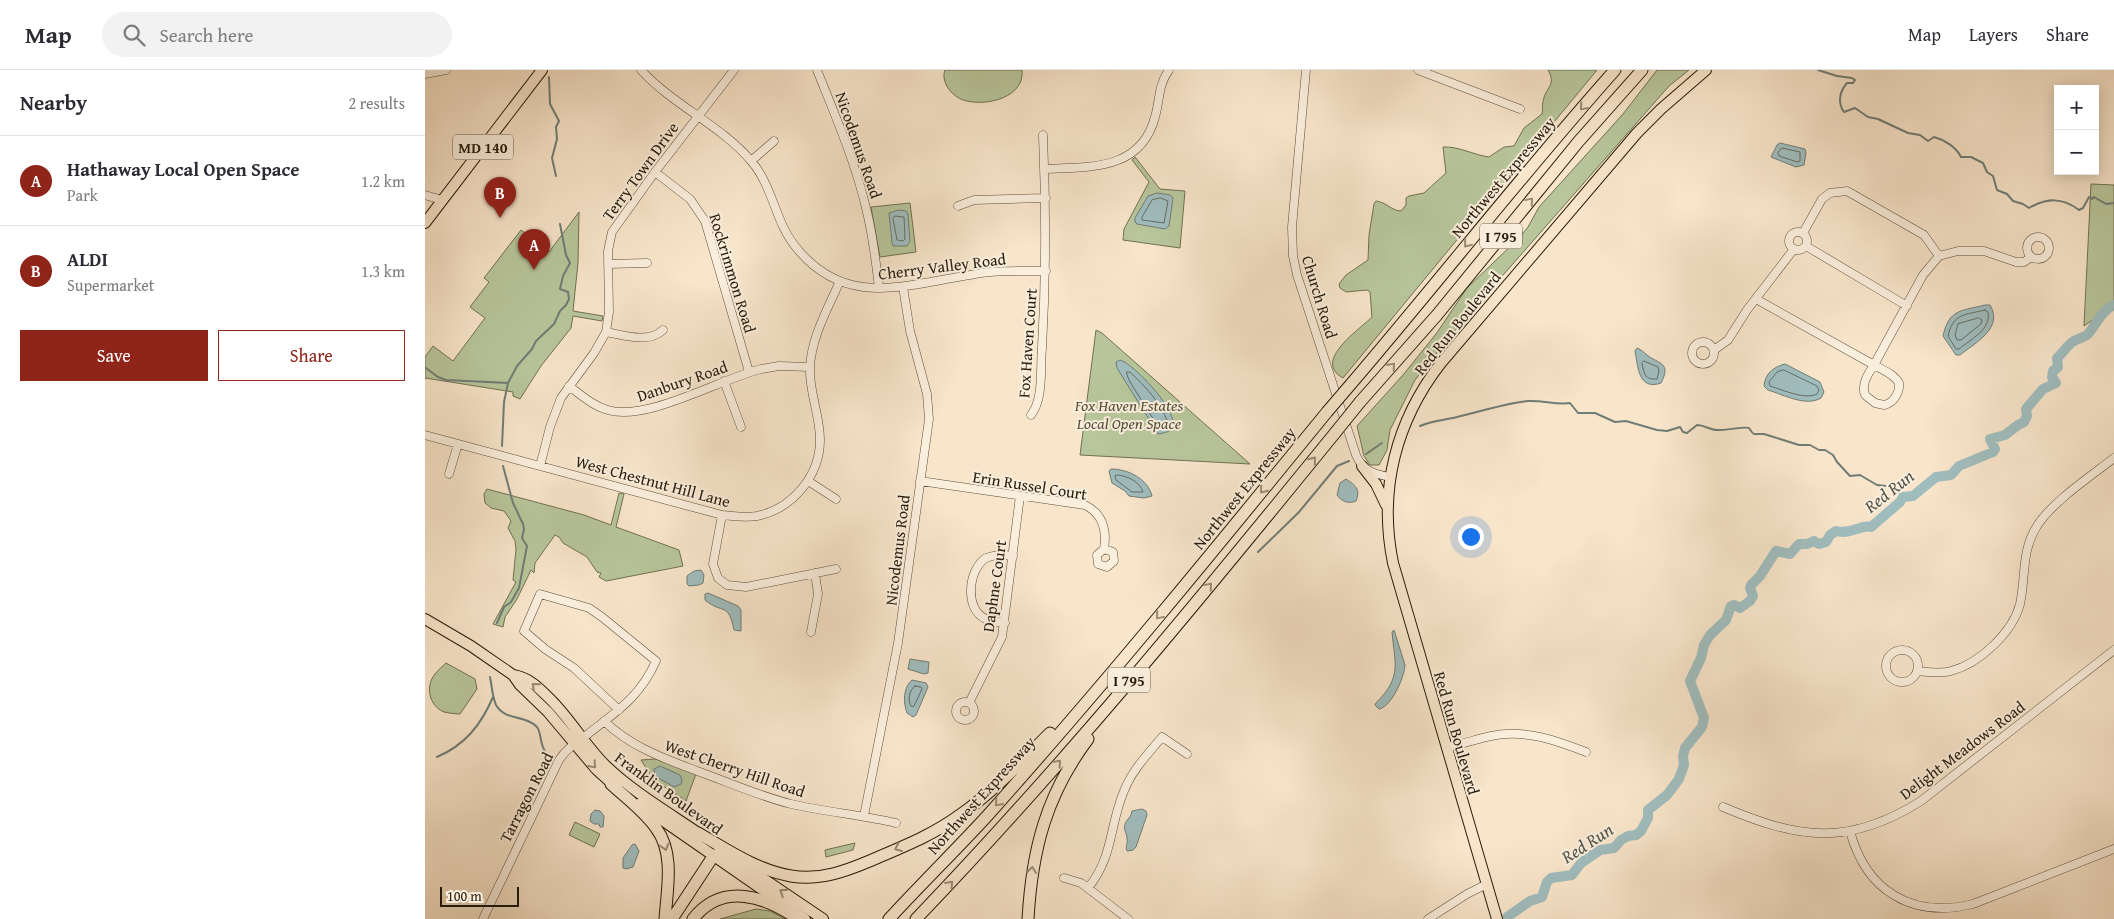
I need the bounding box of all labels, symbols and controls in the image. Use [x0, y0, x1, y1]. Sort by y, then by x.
search box [102, 12, 452, 57]
text: Map [25, 17, 72, 52]
icon: search [120, 21, 148, 49]
text: Search here [160, 21, 253, 49]
text: Map [1908, 21, 1941, 48]
text: Layers [1969, 21, 2018, 48]
text: Share [2046, 21, 2089, 48]
map controls [2054, 85, 2099, 175]
button: + [2054, 85, 2099, 130]
text: Nearby [20, 87, 87, 118]
street label: Nicodemus Road [830, 88, 889, 202]
text: 2 results [348, 91, 405, 115]
one-way arrow [1581, 101, 1589, 110]
street label: Northwest Expressway [1445, 111, 1561, 243]
street label: Terry Town Drive [596, 117, 684, 225]
button: − [2054, 130, 2099, 175]
road number: MD 140 [453, 134, 513, 160]
text: Hathaway Local Open Space [67, 155, 300, 183]
text: A [31, 169, 41, 193]
text: 1.2 km [361, 169, 405, 193]
pin: B [484, 177, 516, 218]
text: Park [67, 183, 98, 207]
one-way arrow [1524, 198, 1532, 207]
street label: Rockrimmon Road [703, 210, 763, 336]
road number: I 795 [1480, 224, 1522, 248]
pin: A [518, 229, 550, 270]
one-way arrow [1464, 239, 1473, 248]
text: ALDI [67, 245, 108, 273]
street label: Cherry Valley Road [877, 246, 1008, 286]
street label: Church Road [1296, 253, 1344, 342]
text: B [31, 259, 41, 283]
text: 1.3 km [361, 259, 405, 283]
street label: Red Run Boulevard [1408, 266, 1507, 380]
text: Supermarket [67, 273, 154, 297]
street label: Fox Haven Court [1011, 287, 1043, 399]
button: Save [20, 330, 208, 381]
button: Share [218, 330, 405, 381]
street label: Danbury Road [633, 354, 731, 408]
one-way arrow [1386, 363, 1395, 372]
park label: Fox Haven Estates Local Open Space [1074, 393, 1184, 435]
street label: Northwest Expressway [1187, 421, 1301, 555]
street label: West Chestnut Hill Lane [573, 449, 733, 513]
one-way arrow [1307, 457, 1316, 466]
water label: Red Run [1857, 463, 1920, 520]
street label: Erin Russel Court [971, 464, 1089, 506]
one-way arrow [1259, 485, 1268, 494]
street label: Nicodemus Road [878, 493, 916, 607]
your location [1458, 524, 1484, 550]
street label: Daphne Court [976, 538, 1012, 634]
one-way arrow [1204, 583, 1212, 592]
one-way arrow [1156, 610, 1165, 619]
road number: I 795 [1108, 668, 1150, 692]
street label: Red Run Boulevard [1428, 669, 1486, 798]
one-way arrow [532, 682, 541, 691]
street label: Delight Meadows Road [1894, 694, 2030, 805]
street label: Northwest Expressway [921, 730, 1041, 860]
street label: West Cherry Hill Road [662, 733, 809, 803]
street label: Franklin Boulevard [610, 746, 728, 841]
street label: Tarragon Road [493, 747, 559, 846]
one-way arrow [587, 759, 596, 768]
one-way arrow [1053, 759, 1062, 768]
one-way arrow [994, 798, 1003, 807]
water label: Red Run [1555, 816, 1618, 870]
one-way arrow [659, 842, 670, 851]
one-way arrow [894, 842, 903, 853]
one-way arrow [1026, 866, 1037, 874]
one-way arrow [944, 880, 953, 889]
scale bar [440, 884, 519, 907]
text: 100 m [447, 886, 482, 906]
one-way arrow [779, 889, 788, 898]

